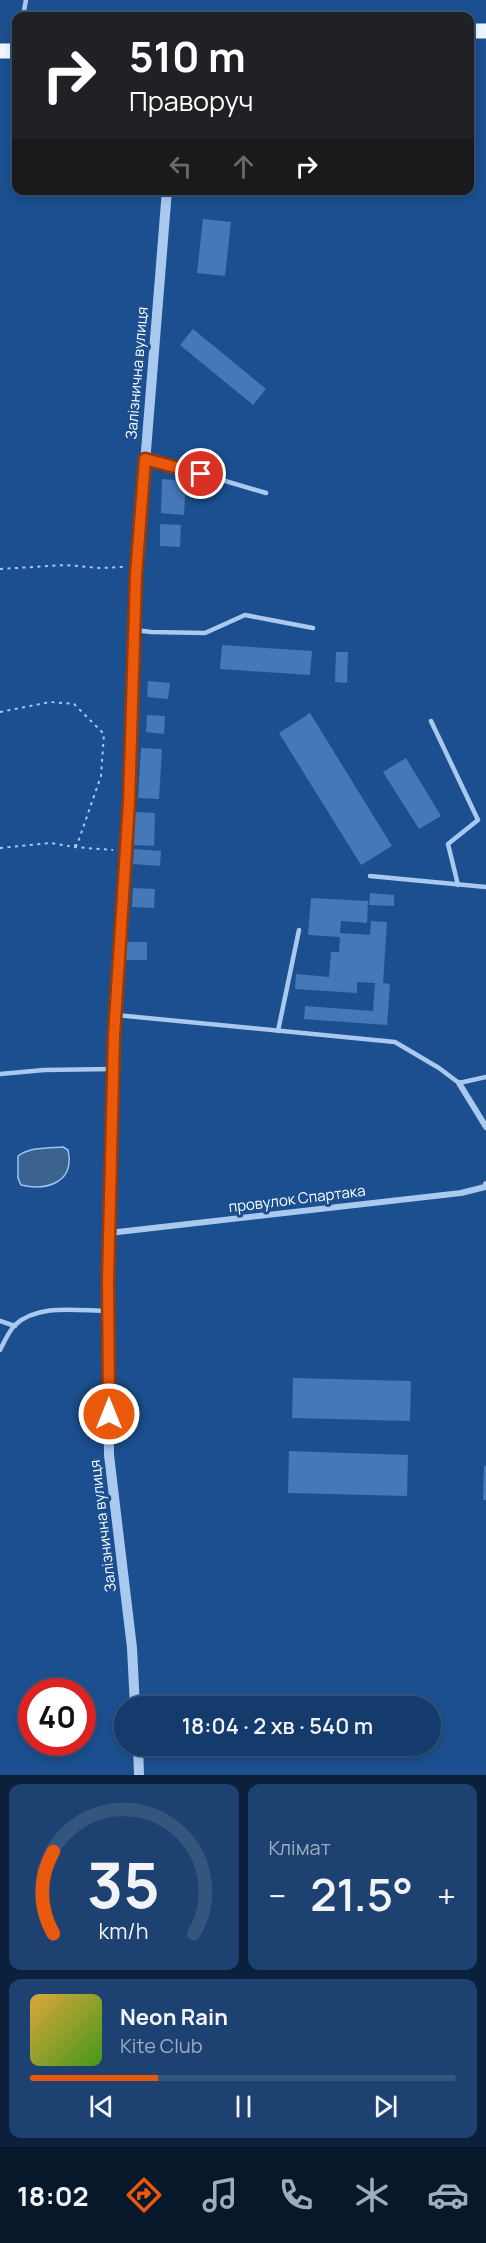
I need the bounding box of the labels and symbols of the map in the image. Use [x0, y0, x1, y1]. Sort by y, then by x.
street label: Залізнична вулиця [120, 306, 153, 440]
pin [175, 448, 226, 499]
street label: провулок Спартака [227, 1180, 367, 1217]
position arrow [77, 1382, 141, 1446]
street label: Залізнична вулиця [84, 1459, 121, 1593]
speed limit sign: 40 [18, 1678, 96, 1756]

